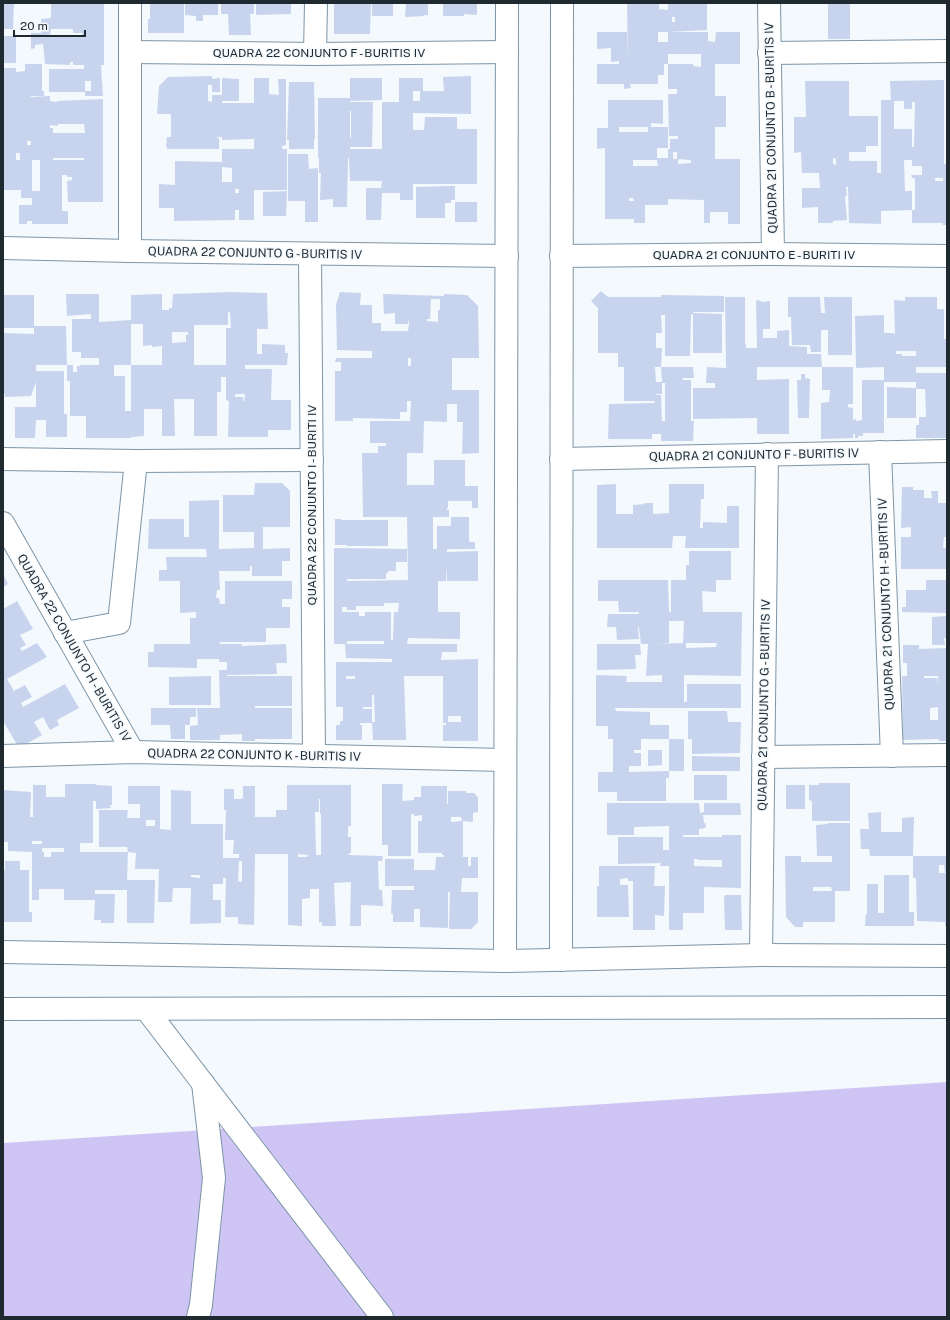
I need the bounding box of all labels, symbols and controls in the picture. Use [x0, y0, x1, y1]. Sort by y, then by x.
scale bar [14, 12, 85, 38]
text: 20 m [20, 19, 48, 33]
street label: QUADRA 21 CONJUNTO B - BURITIS IV [762, 22, 780, 234]
street label: QUADRA 22 CONJUNTO F - BURITIS IV [213, 46, 425, 60]
street label: QUADRA 22 CONJUNTO G - BURITIS IV [148, 244, 362, 262]
street label: QUADRA 21 CONJUNTO E - BURITI IV [653, 248, 855, 262]
street label: QUADRA 22 CONJUNTO I - BURITI IV [305, 405, 319, 605]
street label: QUADRA 21 CONJUNTO F - BURITIS IV [649, 446, 859, 464]
street label: QUADRA 21 CONJUNTO H - BURITIS IV [875, 498, 897, 710]
street label: QUADRA 22 CONJUNTO H - BURITIS IV [14, 552, 134, 744]
street label: QUADRA 21 CONJUNTO G - BURITIS IV [755, 599, 773, 811]
street label: QUADRA 22 CONJUNTO K - BURITIS IV [147, 746, 361, 764]

